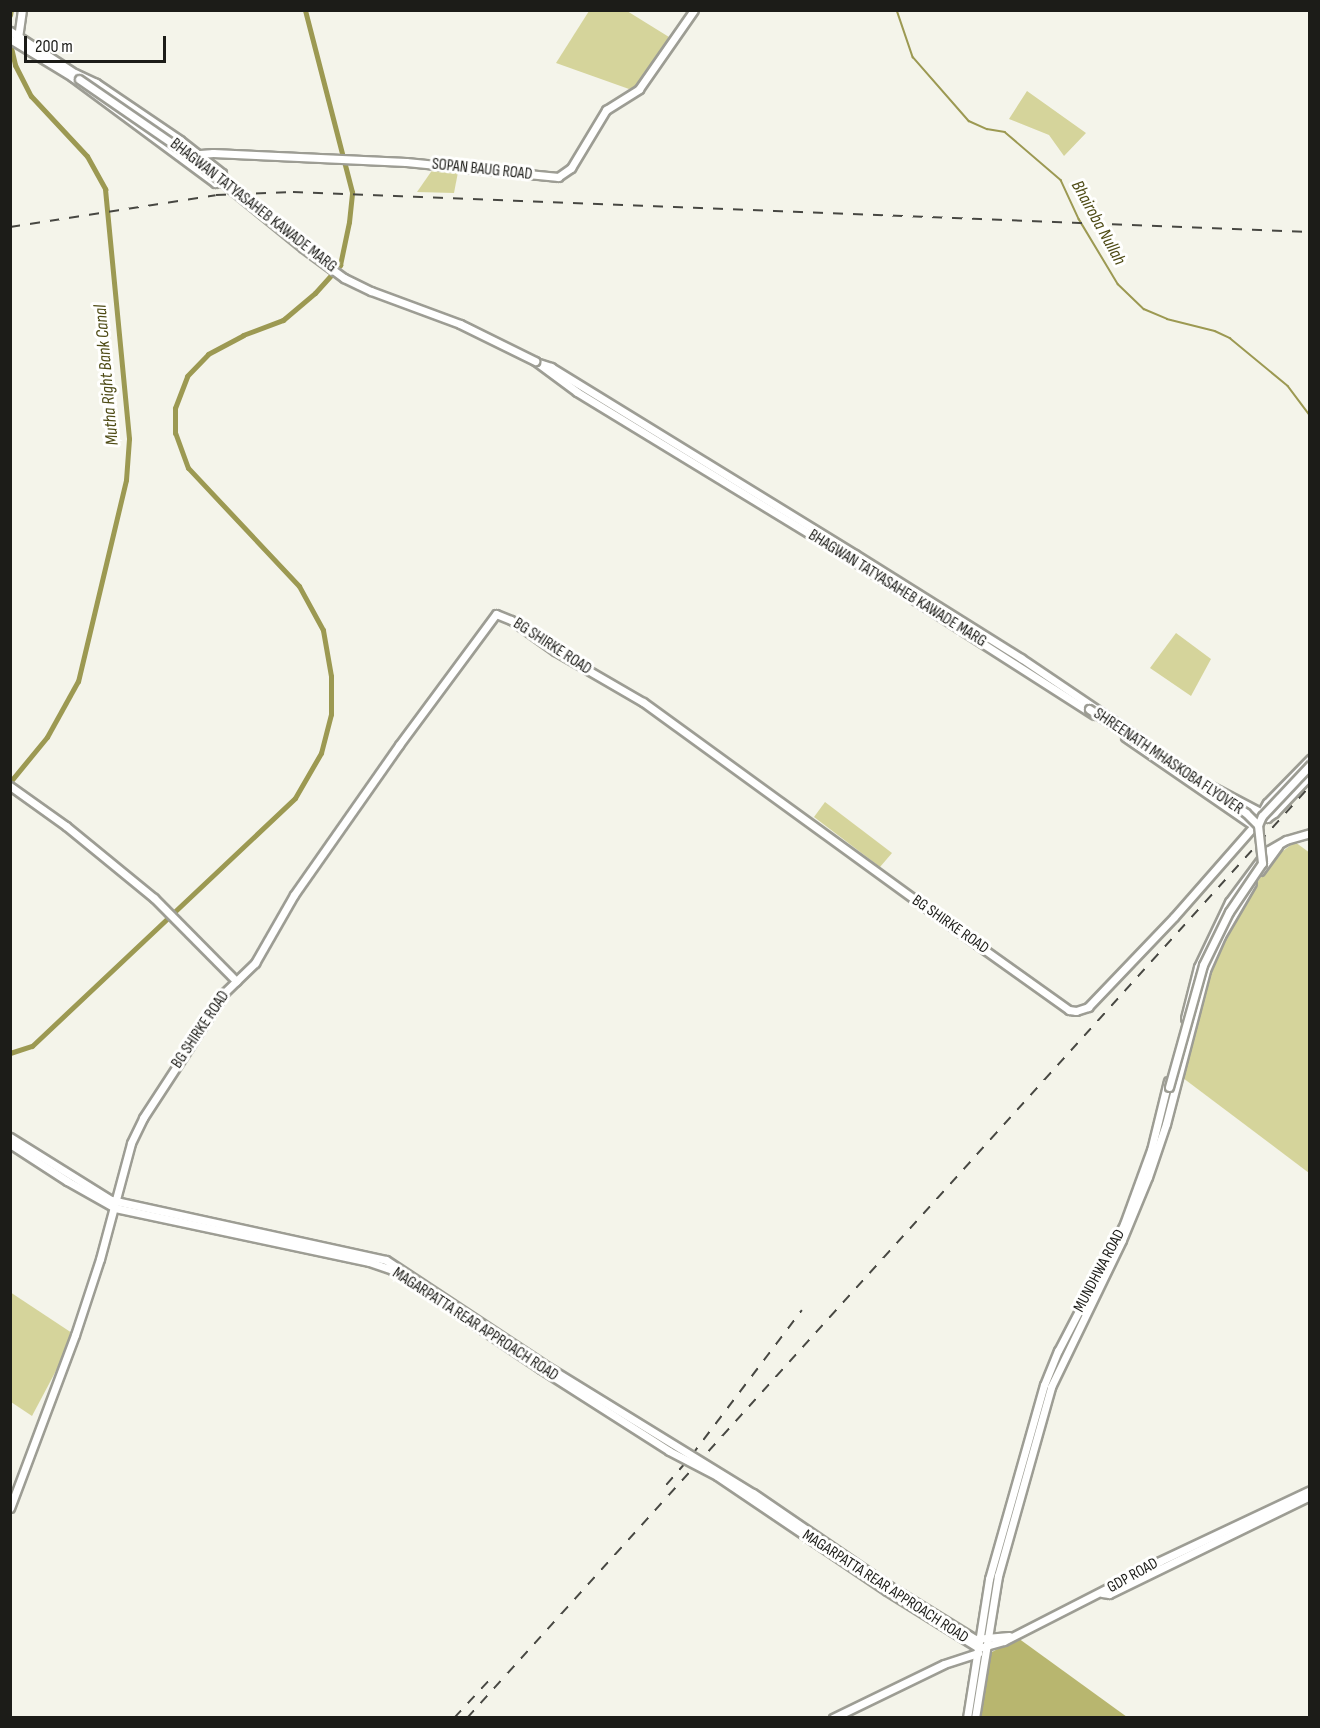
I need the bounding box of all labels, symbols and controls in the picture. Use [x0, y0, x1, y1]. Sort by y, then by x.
scale bar [27, 24, 170, 62]
text: 200 m [35, 36, 73, 57]
street label: BHAGWAN TATYASAHEB KAWADE MARG [166, 135, 340, 277]
street label: SOPAN BAUG ROAD [431, 155, 533, 185]
water label: Bhairoba Nullah [1066, 177, 1130, 269]
water label: Mutha Right Bank Canal [90, 304, 124, 446]
street label: BHAGWAN TATYASAHEB KAWADE MARG [804, 526, 990, 652]
street label: BG SHIRKE ROAD [509, 615, 595, 679]
street label: SHREENATH MHASKOBA FLYOVER [1090, 705, 1246, 819]
street label: BG SHIRKE ROAD [908, 891, 992, 959]
street label: BG SHIRKE ROAD [168, 988, 234, 1072]
street label: MUNDHWA ROAD [1070, 1226, 1130, 1316]
street label: MAGARPATTA REAR APPROACH ROAD [388, 1264, 562, 1386]
street label: MAGARPATTA REAR APPROACH ROAD [798, 1526, 972, 1648]
street label: GDP ROAD [1104, 1554, 1162, 1598]

